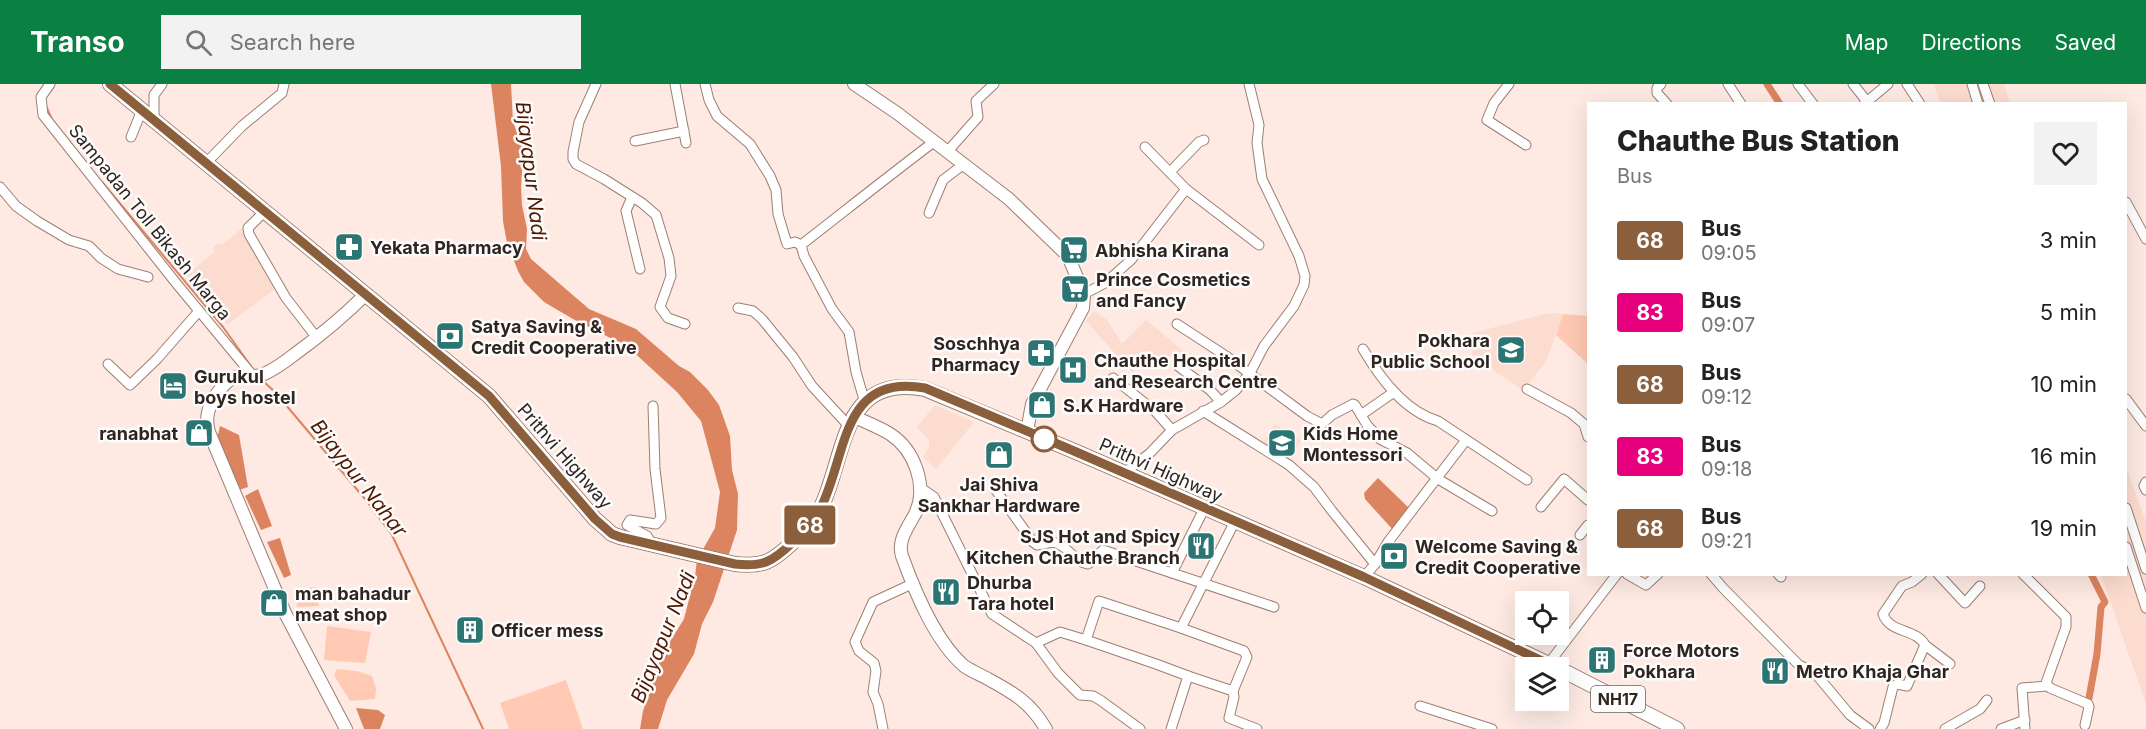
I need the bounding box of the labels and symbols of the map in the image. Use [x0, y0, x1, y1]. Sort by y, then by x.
water label: Bijayapur Nadi [511, 100, 552, 243]
street label: Sampadan Toll Bikash Marga [65, 120, 235, 324]
pharmacy icon: Yekata Pharmacy [333, 231, 365, 263]
supermarket icon: Abhisha Kirana [1058, 234, 1090, 266]
place label: Yekata Pharmacy [370, 237, 523, 258]
place label: Abhisha Kirana [1095, 240, 1229, 261]
place label: Prince Cosmetics and Fancy [1096, 269, 1251, 311]
supermarket icon: Prince Cosmetics and Fancy [1059, 273, 1091, 305]
place label: Satya Saving & Credit Cooperative [471, 316, 637, 358]
bank icon: Satya Saving & Credit Cooperative [434, 320, 466, 352]
place label: Pokhara Public School [1371, 330, 1490, 372]
place label: Soschhya Pharmacy [931, 333, 1020, 375]
school or university icon: Pokhara Public School [1495, 334, 1527, 366]
pharmacy icon: Soschhya Pharmacy [1025, 337, 1057, 369]
place label: Chauthe Hospital and Research Centre [1094, 350, 1278, 392]
hospital icon: Chauthe Hospital and Research Centre [1057, 354, 1089, 386]
place label: Gurukul boys hostel [194, 366, 296, 408]
hotel icon: Gurukul boys hostel [157, 370, 189, 402]
shop icon: S.K Hardware [1026, 389, 1058, 421]
place label: S.K Hardware [1063, 395, 1184, 416]
street label: Prithvi Highway [513, 399, 617, 513]
water label: Bijaypur Nahar [306, 415, 413, 542]
shop icon: ranabhat [183, 417, 215, 449]
place label: ranabhat [99, 423, 178, 444]
place label: Kids Home Montessori [1303, 423, 1403, 465]
unlabelled marker [1031, 426, 1057, 452]
school or university icon: Kids Home Montessori [1266, 427, 1298, 459]
street label: Prithvi Highway [1096, 433, 1226, 507]
shop icon: Jai Shiva Sankhar Hardware [983, 439, 1015, 471]
place label: Jai Shiva Sankhar Hardware [918, 474, 1081, 516]
line badge: 68 [783, 506, 837, 544]
place label: SJS Hot and Spicy Kitchen Chauthe Branch [966, 526, 1180, 568]
restaurant icon: SJS Hot and Spicy Kitchen Chauthe Branch [1185, 530, 1217, 562]
place label: Welcome Saving & Credit Cooperative [1415, 536, 1581, 578]
bank icon: Welcome Saving & Credit Cooperative [1378, 540, 1410, 572]
water label: Bijayapur Nadi [626, 567, 701, 706]
place label: Dhurba Tara hotel [967, 572, 1054, 614]
restaurant icon: Dhurba Tara hotel [930, 576, 962, 608]
place label: man bahadur meat shop [295, 583, 411, 625]
shop icon: man bahadur meat shop [258, 587, 290, 619]
building icon: Officer mess [454, 614, 486, 646]
place label: Officer mess [491, 620, 604, 641]
place label: Force Motors Pokhara [1623, 640, 1739, 682]
building icon: Force Motors Pokhara [1586, 644, 1618, 676]
restaurant icon: Metro Khaja Ghar [1759, 655, 1791, 687]
place label: Metro Khaja Ghar [1796, 661, 1949, 682]
road number: NH17 [1591, 686, 1645, 712]

